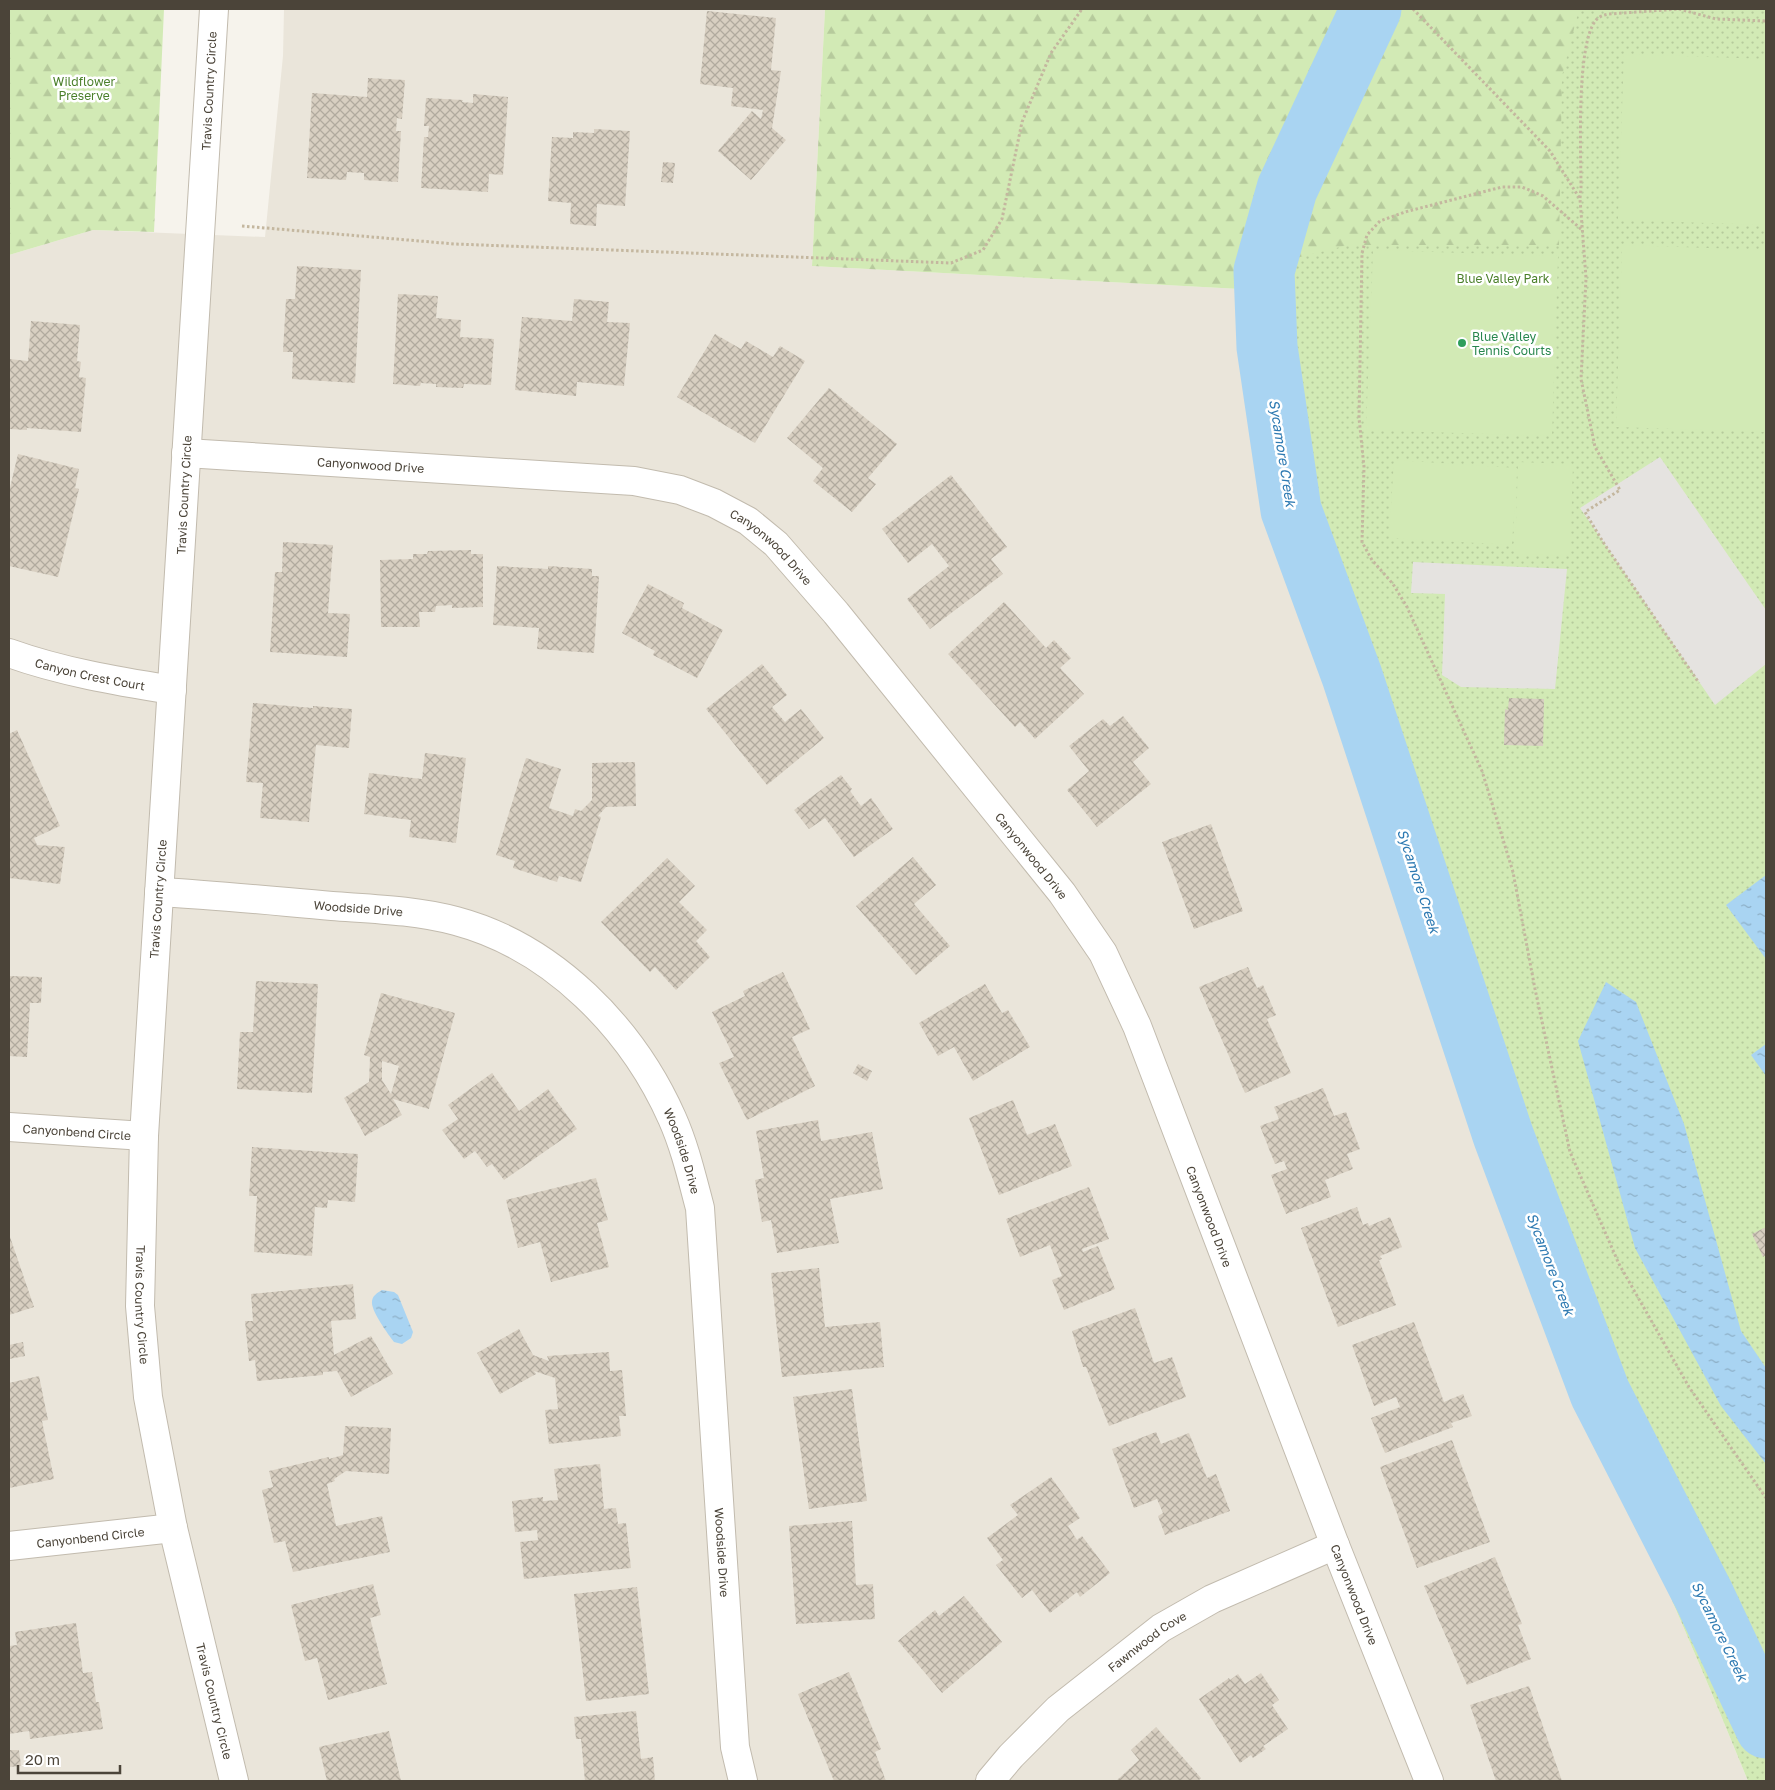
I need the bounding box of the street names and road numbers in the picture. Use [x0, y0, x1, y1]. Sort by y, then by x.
street label: Travis Country Circle [198, 31, 220, 151]
street label: Travis Country Circle [173, 435, 195, 555]
street label: Canyonwood Drive [317, 454, 425, 475]
street label: Canyonwood Drive [727, 505, 816, 588]
street label: Canyon Crest Court [33, 654, 147, 693]
street label: Canyonwood Drive [992, 809, 1071, 902]
street label: Travis Country Circle [146, 839, 170, 959]
street label: Woodside Drive [313, 897, 404, 919]
street label: Woodside Drive [661, 1106, 703, 1195]
street label: Canyonbend Circle [22, 1120, 132, 1143]
street label: Canyonwood Drive [1183, 1164, 1236, 1269]
street label: Travis Country Circle [132, 1245, 153, 1365]
street label: Woodside Drive [712, 1507, 733, 1598]
street label: Canyonbend Circle [36, 1524, 145, 1550]
street label: Canyonwood Drive [1328, 1542, 1382, 1647]
street label: Fawnwood Cove [1105, 1608, 1189, 1675]
street label: Travis Country Circle [193, 1641, 236, 1761]

